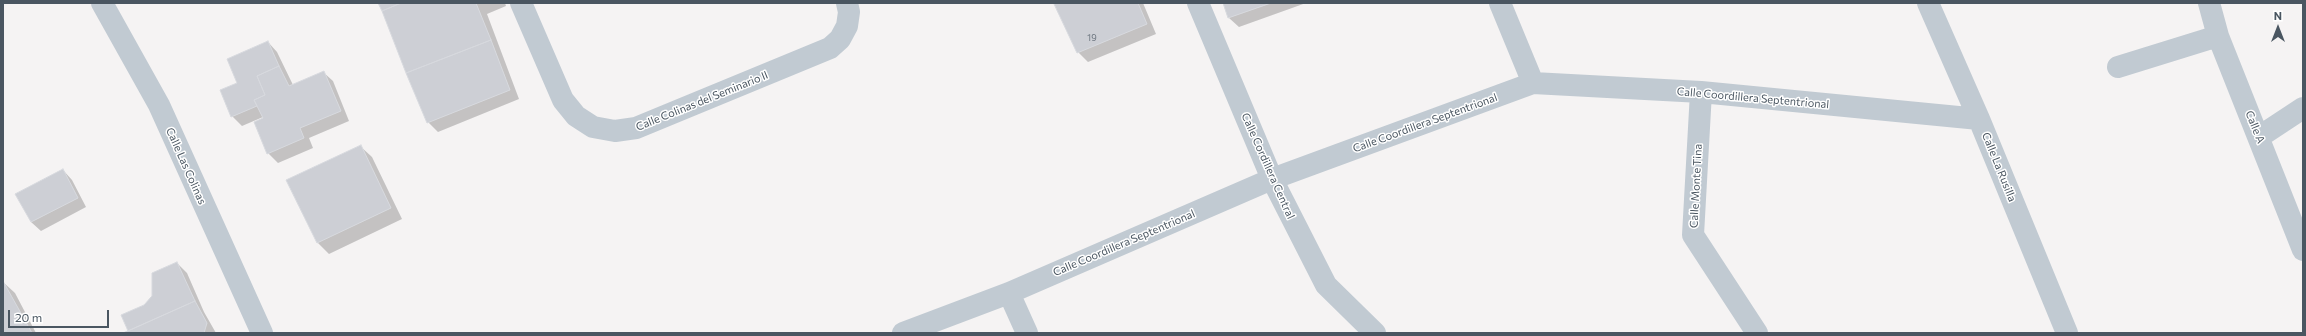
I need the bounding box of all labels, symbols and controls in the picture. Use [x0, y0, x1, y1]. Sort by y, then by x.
north arrow [2258, 8, 2298, 48]
text: N [2274, 9, 2282, 22]
house number: 19 [1087, 33, 1097, 43]
street label: Calle Colinas del Seminario II [634, 68, 770, 134]
street label: Calle Coordillera Septentrional [1676, 85, 1830, 111]
street label: Calle Coordillera Septentrional [1351, 91, 1499, 155]
street label: Calle A [2242, 109, 2268, 145]
street label: Calle Cordillera Central [1239, 111, 1297, 221]
street label: Calle Las Colinas [163, 126, 209, 206]
street label: Calle La Rusilla [1979, 130, 2019, 204]
street label: Calle Monte Tina [1687, 143, 1705, 229]
street label: Calle Coordillera Septentrional [1051, 207, 1197, 279]
scale bar [10, 302, 111, 328]
text: 20 m [15, 310, 42, 324]

